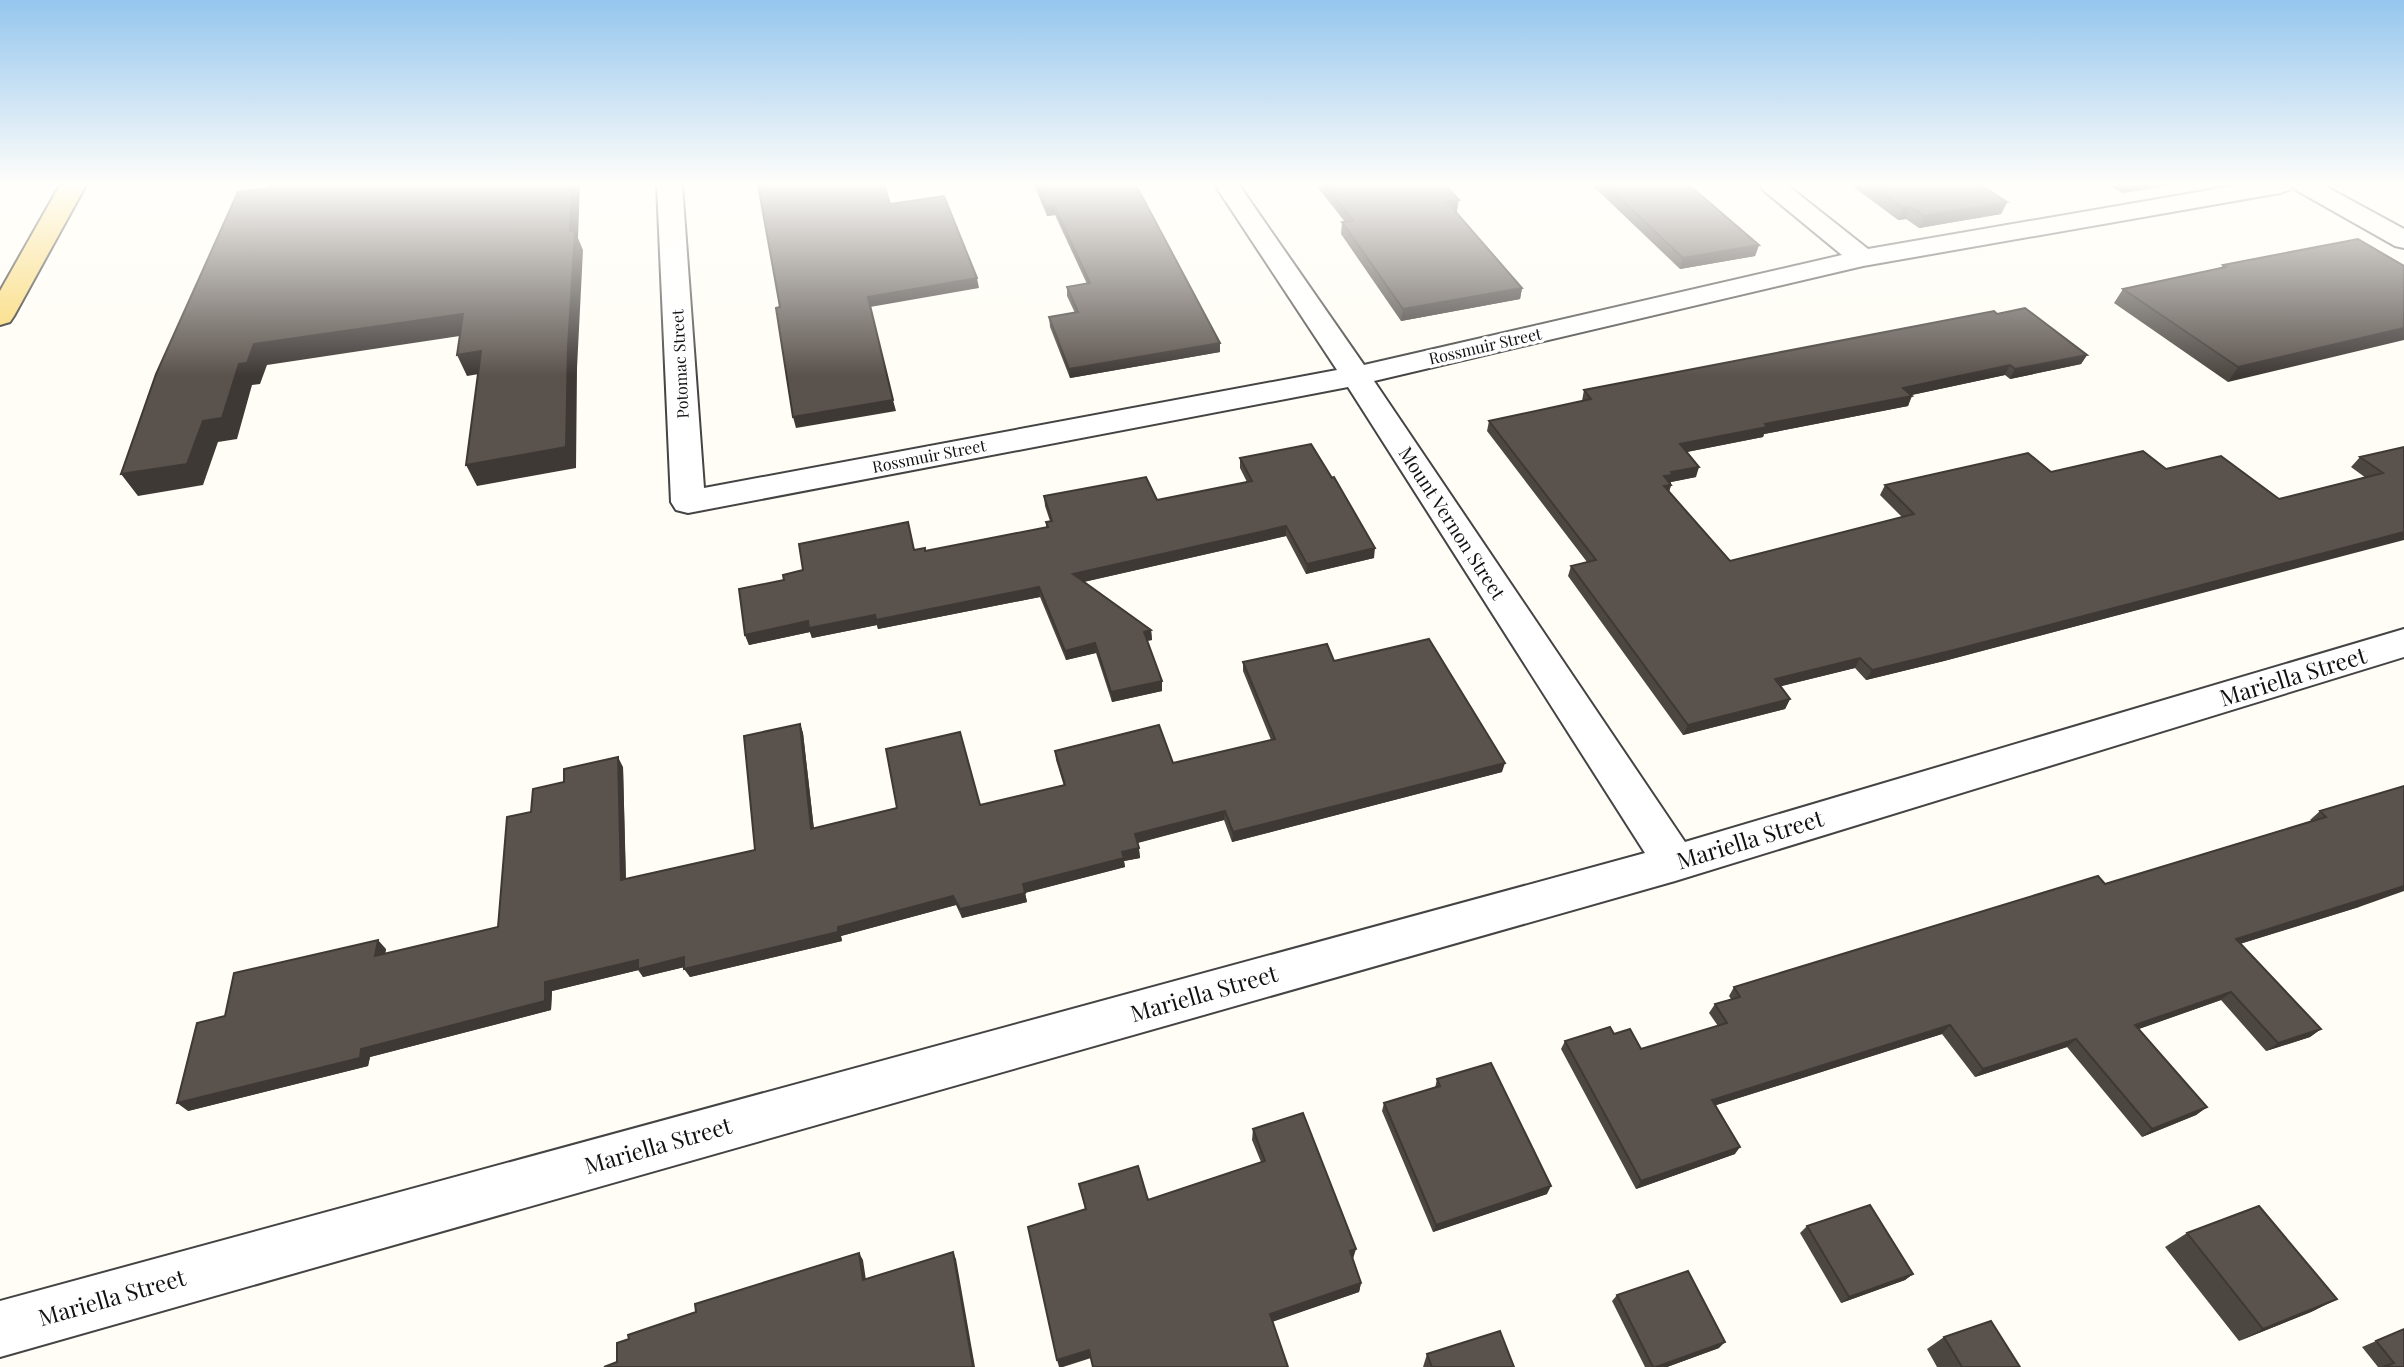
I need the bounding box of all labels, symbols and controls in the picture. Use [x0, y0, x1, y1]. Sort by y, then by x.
street label: Potomac Street [666, 309, 693, 419]
street label: Rossmuir Street [1426, 322, 1544, 369]
street label: Rossmuir Street [870, 434, 988, 477]
street label: Mount Vernon Street [1394, 441, 1512, 604]
street label: Mariella Street [2215, 638, 2370, 713]
street label: Mariella Street [1672, 801, 1827, 876]
street label: Mariella Street [1126, 957, 1282, 1028]
street label: Mariella Street [580, 1109, 736, 1180]
street label: Mariella Street [34, 1261, 190, 1332]

